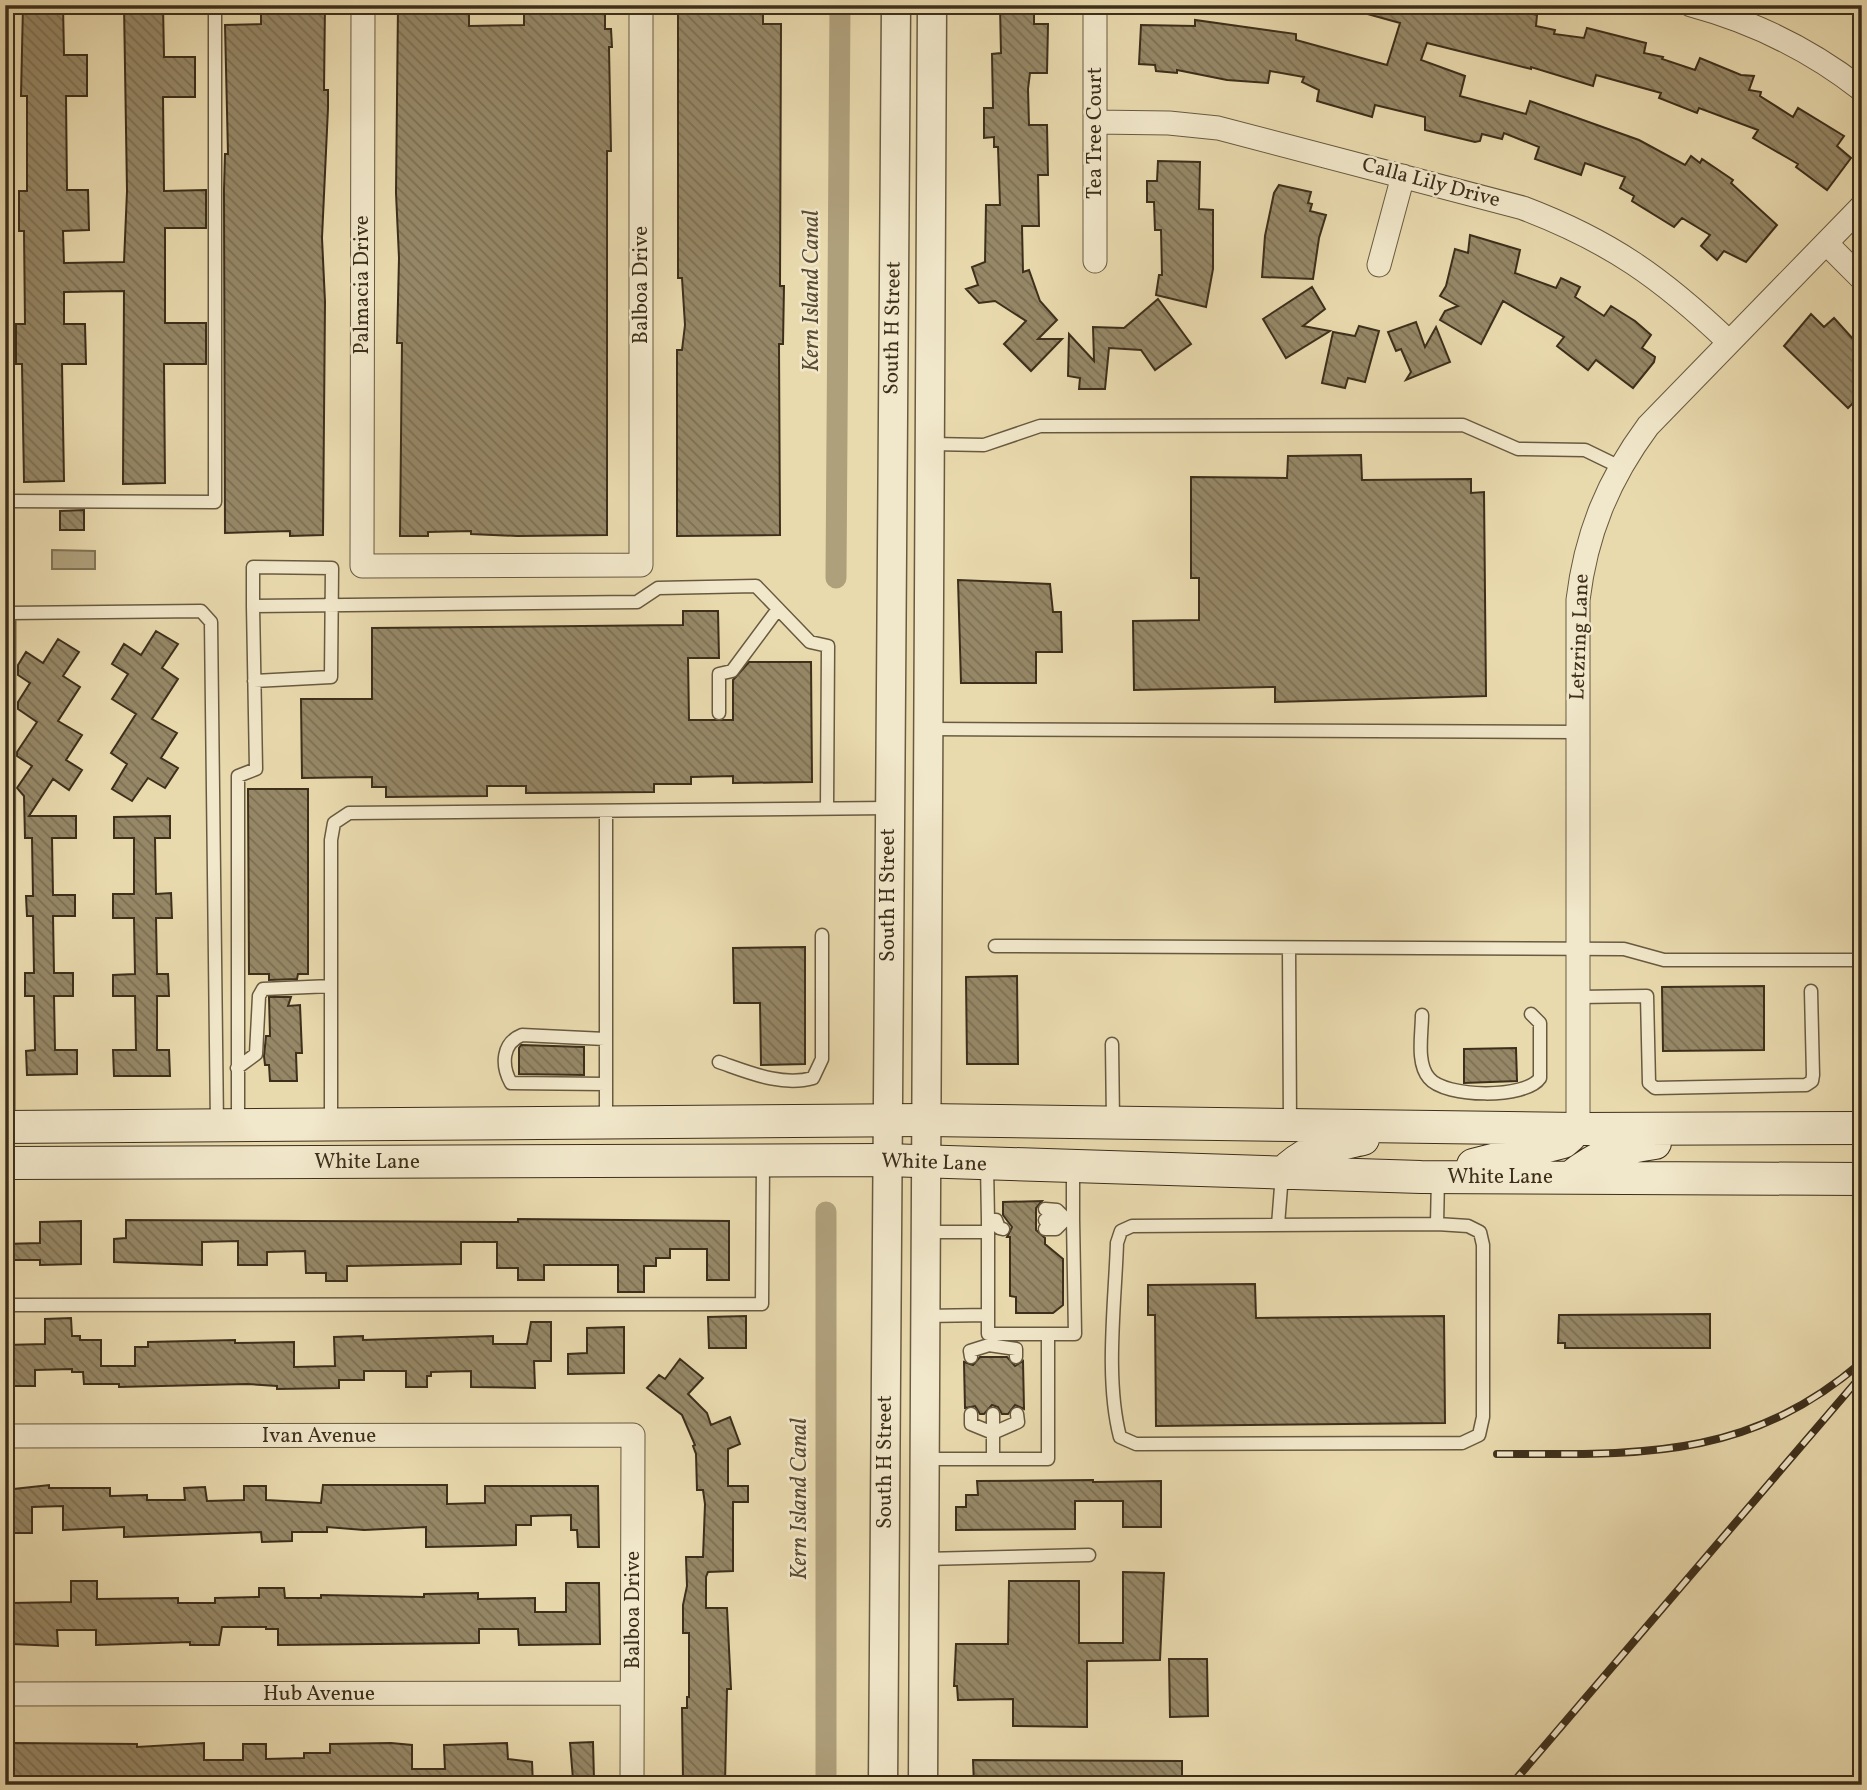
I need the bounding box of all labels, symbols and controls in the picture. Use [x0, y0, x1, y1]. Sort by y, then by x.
street label: Tea Tree Court [1081, 67, 1110, 199]
street label: Calla Lily Drive [1359, 151, 1503, 215]
water label: Kern Island Canal [796, 210, 828, 372]
street label: Palmacia Drive [348, 215, 377, 355]
street label: Balboa Drive [627, 226, 656, 344]
street label: South H Street [877, 261, 909, 395]
street label: Letzring Lane [1563, 573, 1597, 701]
street label: South H Street [874, 828, 903, 962]
street label: White Lane [881, 1147, 987, 1179]
street label: White Lane [314, 1148, 420, 1177]
street label: White Lane [1447, 1163, 1553, 1192]
street label: South H Street [871, 1395, 900, 1529]
water label: Kern Island Canal [784, 1418, 816, 1580]
street label: Ivan Avenue [262, 1422, 376, 1451]
street label: Balboa Drive [619, 1551, 648, 1669]
street label: Hub Avenue [263, 1680, 375, 1709]

